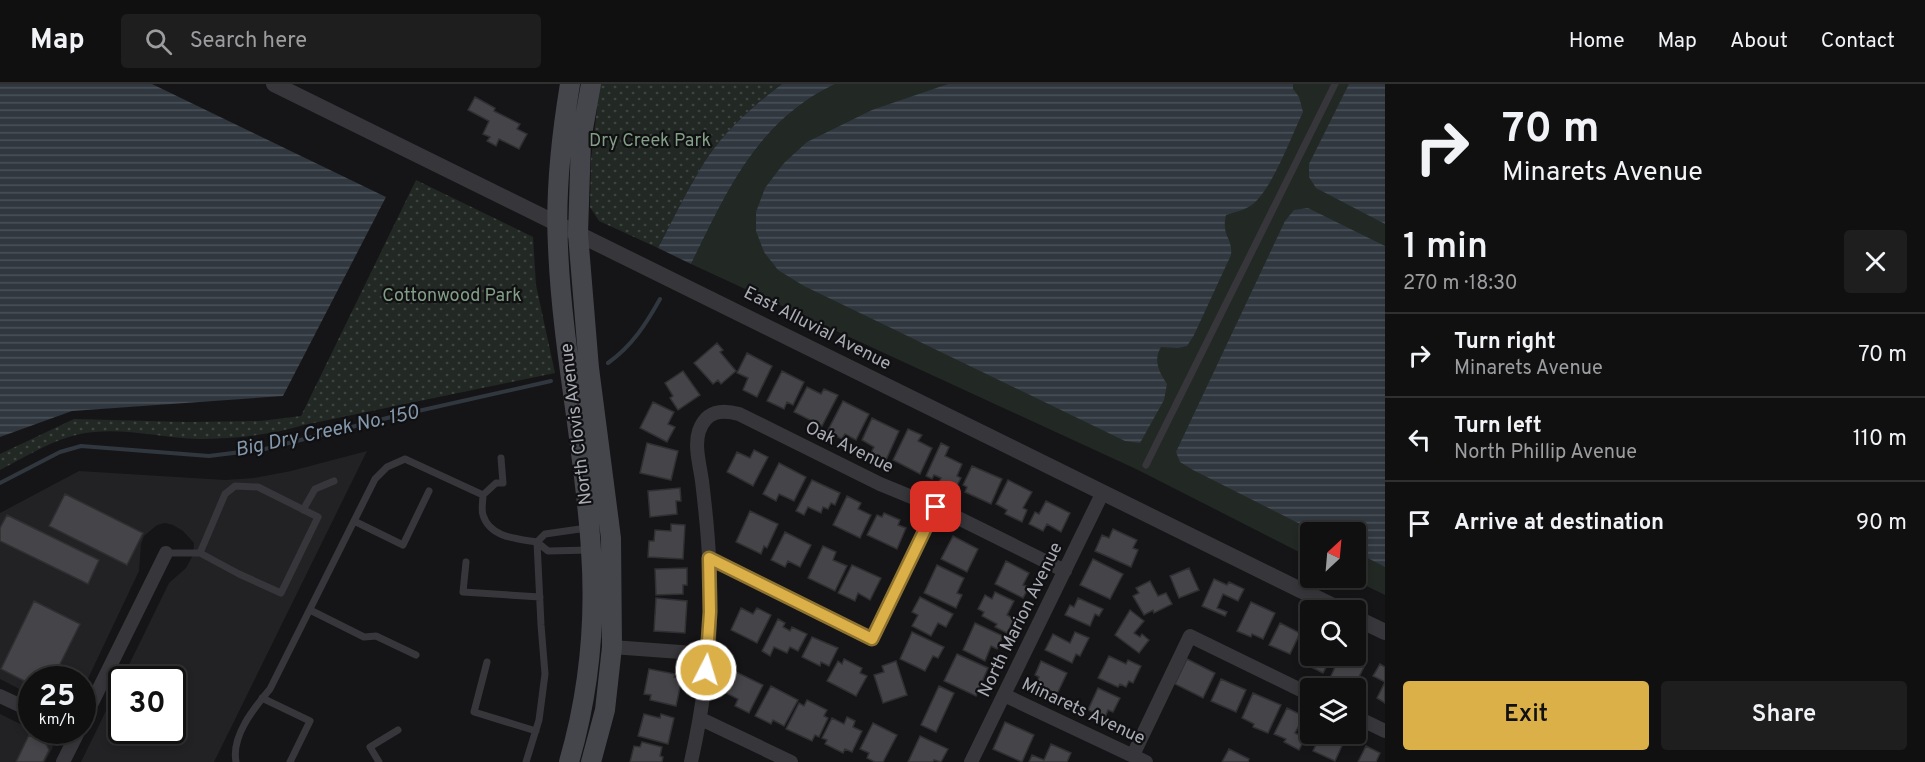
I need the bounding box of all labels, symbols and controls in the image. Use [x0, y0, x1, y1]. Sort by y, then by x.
search box [121, 14, 541, 68]
text: Map [30, 23, 85, 59]
icon: search [142, 25, 175, 58]
text: Search here [190, 28, 307, 55]
text: Home [1569, 28, 1625, 55]
text: Map [1658, 28, 1697, 55]
text: About [1730, 28, 1788, 55]
text: Contact [1821, 28, 1895, 55]
text: 70 m [1502, 104, 1600, 157]
icon: right [1403, 108, 1481, 186]
park label: Dry Creek Park [589, 130, 711, 153]
text: Minarets Avenue [1502, 156, 1703, 190]
text: 1 min [1403, 225, 1488, 271]
button: close [1844, 230, 1907, 293]
text: 270 m · 18:30 [1403, 271, 1518, 297]
street label: East Alluvial Avenue [739, 282, 895, 376]
park label: Cottonwood Park [382, 285, 522, 308]
text: Turn right [1454, 329, 1556, 356]
icon: right [1403, 339, 1436, 372]
street label: North Clovis Avenue [556, 342, 598, 506]
text: 70 m [1858, 342, 1907, 369]
text: Minarets Avenue [1454, 356, 1603, 382]
water label: Big Dry Creek No. 150 [233, 400, 422, 464]
text: Turn left [1454, 413, 1542, 440]
street label: Oak Avenue [801, 417, 897, 479]
icon: left [1403, 423, 1436, 456]
text: 110 m [1853, 426, 1907, 453]
text: North Phillip Avenue [1454, 440, 1637, 466]
pin [910, 481, 961, 532]
icon: arrive [919, 490, 952, 523]
icon: arrive [1403, 507, 1436, 540]
text: Arrive at destination [1454, 510, 1664, 537]
text: 90 m [1856, 510, 1907, 537]
north arrow [1300, 522, 1366, 588]
map controls [1300, 522, 1366, 744]
street label: North Marion Avenue [973, 539, 1069, 701]
button: search [1300, 600, 1366, 666]
position arrow [674, 638, 738, 702]
speed limit sign: 30 [108, 666, 186, 744]
street label: Minarets Avenue [1018, 673, 1148, 751]
button: layers [1300, 678, 1366, 744]
text: 25 [39, 679, 75, 716]
button: Exit [1403, 681, 1649, 750]
button: Share [1661, 681, 1907, 750]
text: km/h [39, 711, 75, 730]

